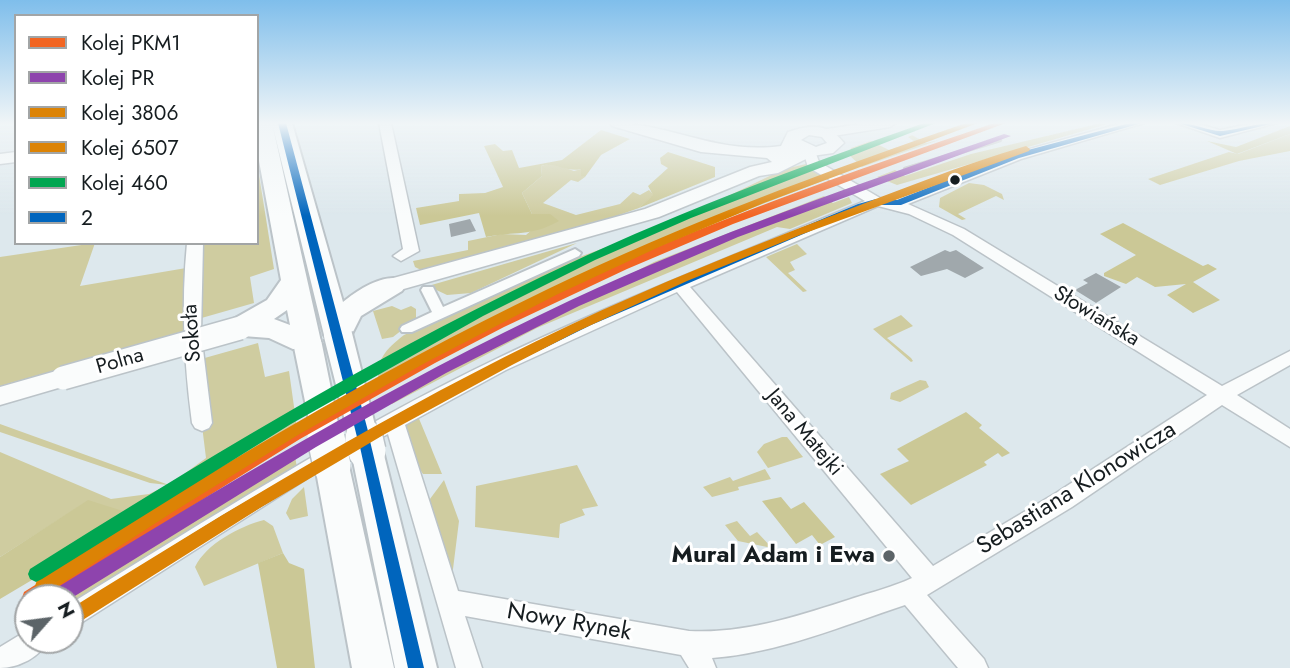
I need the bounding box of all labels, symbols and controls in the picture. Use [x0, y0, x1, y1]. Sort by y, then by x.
legend [14, 14, 259, 245]
text: Kolej PKM1 [81, 28, 181, 58]
text: Kolej PR [81, 63, 154, 93]
text: Kolej 3806 [81, 98, 179, 128]
text: Kolej 6507 [81, 133, 178, 163]
text: Kolej 460 [81, 168, 168, 198]
unlabelled marker [948, 173, 962, 187]
text: 2 [81, 203, 93, 233]
street label: Słowiańska [1048, 281, 1144, 353]
street label: Sokoła [178, 303, 208, 363]
street label: Polna [93, 343, 147, 381]
street label: Jana Matejki [760, 384, 848, 482]
street label: Sebastiana Klonowicza [972, 416, 1182, 562]
place label: Mural Adam i Ewa [672, 542, 875, 570]
marker: Mural Adam i Ewa [881, 548, 897, 564]
north arrow [14, 584, 84, 654]
text: N [51, 597, 82, 623]
street label: Nowy Rynek [505, 598, 633, 648]

